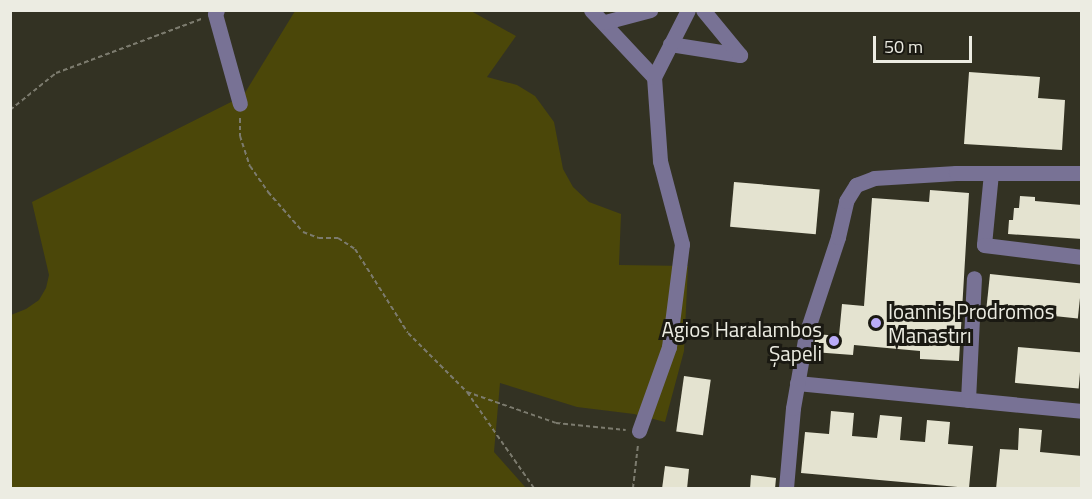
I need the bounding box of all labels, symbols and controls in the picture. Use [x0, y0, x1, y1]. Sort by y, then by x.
scale bar [876, 24, 975, 62]
text: 50 m [884, 33, 923, 60]
place label: Ioannis Prodromos Manastırı [888, 298, 1054, 348]
place label: Agios Haralambos Şapeli [661, 316, 822, 366]
marker: Ioannis Prodromos Manastırı [869, 316, 883, 330]
marker: Agios Haralambos Şapeli [827, 334, 841, 348]

